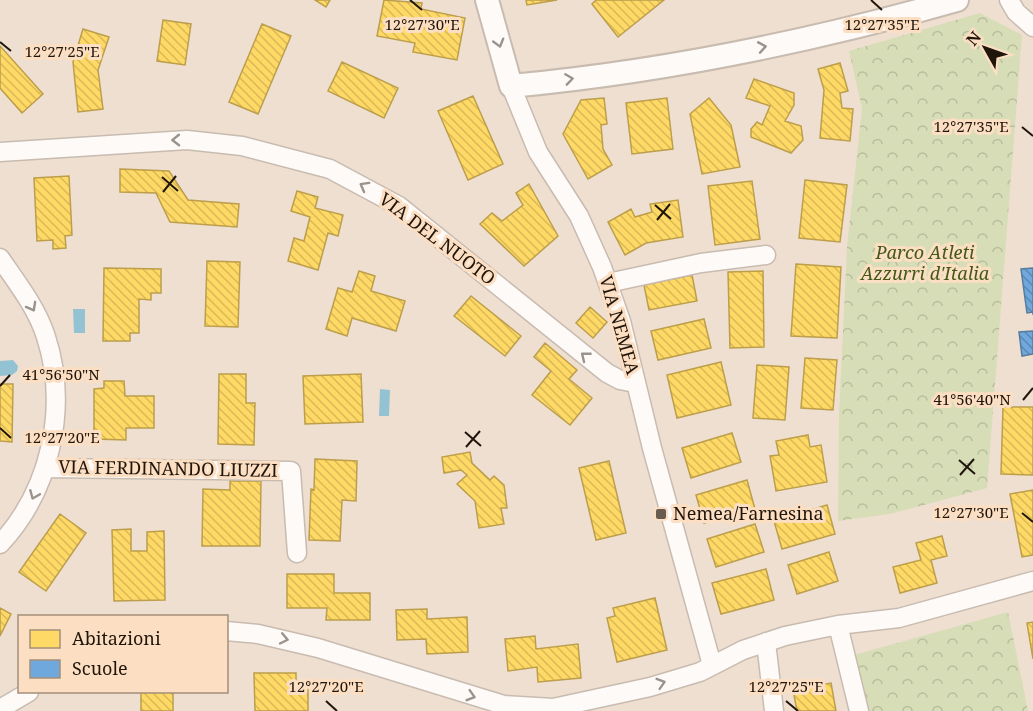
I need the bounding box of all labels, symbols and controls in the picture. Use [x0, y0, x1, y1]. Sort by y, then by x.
text: 12°27'30"E [384, 14, 460, 34]
text: 12°27'35"E [844, 14, 920, 34]
north arrow [955, 18, 1015, 78]
text: N [961, 26, 986, 50]
one-way arrow [492, 37, 504, 48]
text: 12°27'25"E [24, 41, 100, 61]
one-way arrow [756, 41, 766, 54]
one-way arrow [565, 73, 574, 85]
text: 12°27'35"E [933, 116, 1009, 136]
one-way arrow [172, 134, 181, 146]
one-way arrow [360, 182, 370, 193]
street label: VIA DEL NUOTO [374, 186, 501, 290]
park label: Parco Atleti Azzurri d'Italia [859, 240, 990, 285]
street label: VIA NEMEA [594, 272, 646, 377]
one-way arrow [25, 300, 36, 311]
one-way arrow [581, 352, 592, 363]
text: 41°56'50"N [22, 364, 100, 384]
text: 41°56'40"N [933, 389, 1011, 409]
text: 12°27'20"E [24, 427, 100, 447]
street label: VIA FERDINANDO LIUZZI [58, 454, 278, 482]
one-way arrow [30, 488, 42, 499]
place label: Nemea/Farnesina [673, 501, 824, 525]
text: 12°27'30"E [933, 502, 1009, 522]
marker: Nemea/Farnesina [654, 507, 668, 521]
legend [18, 615, 228, 693]
text: Abitazioni [72, 626, 161, 650]
one-way arrow [279, 632, 289, 645]
text: Scuole [72, 656, 128, 680]
text: 12°27'20"E [288, 676, 364, 696]
text: 12°27'25"E [748, 676, 824, 696]
one-way arrow [655, 678, 666, 690]
one-way arrow [465, 689, 476, 701]

